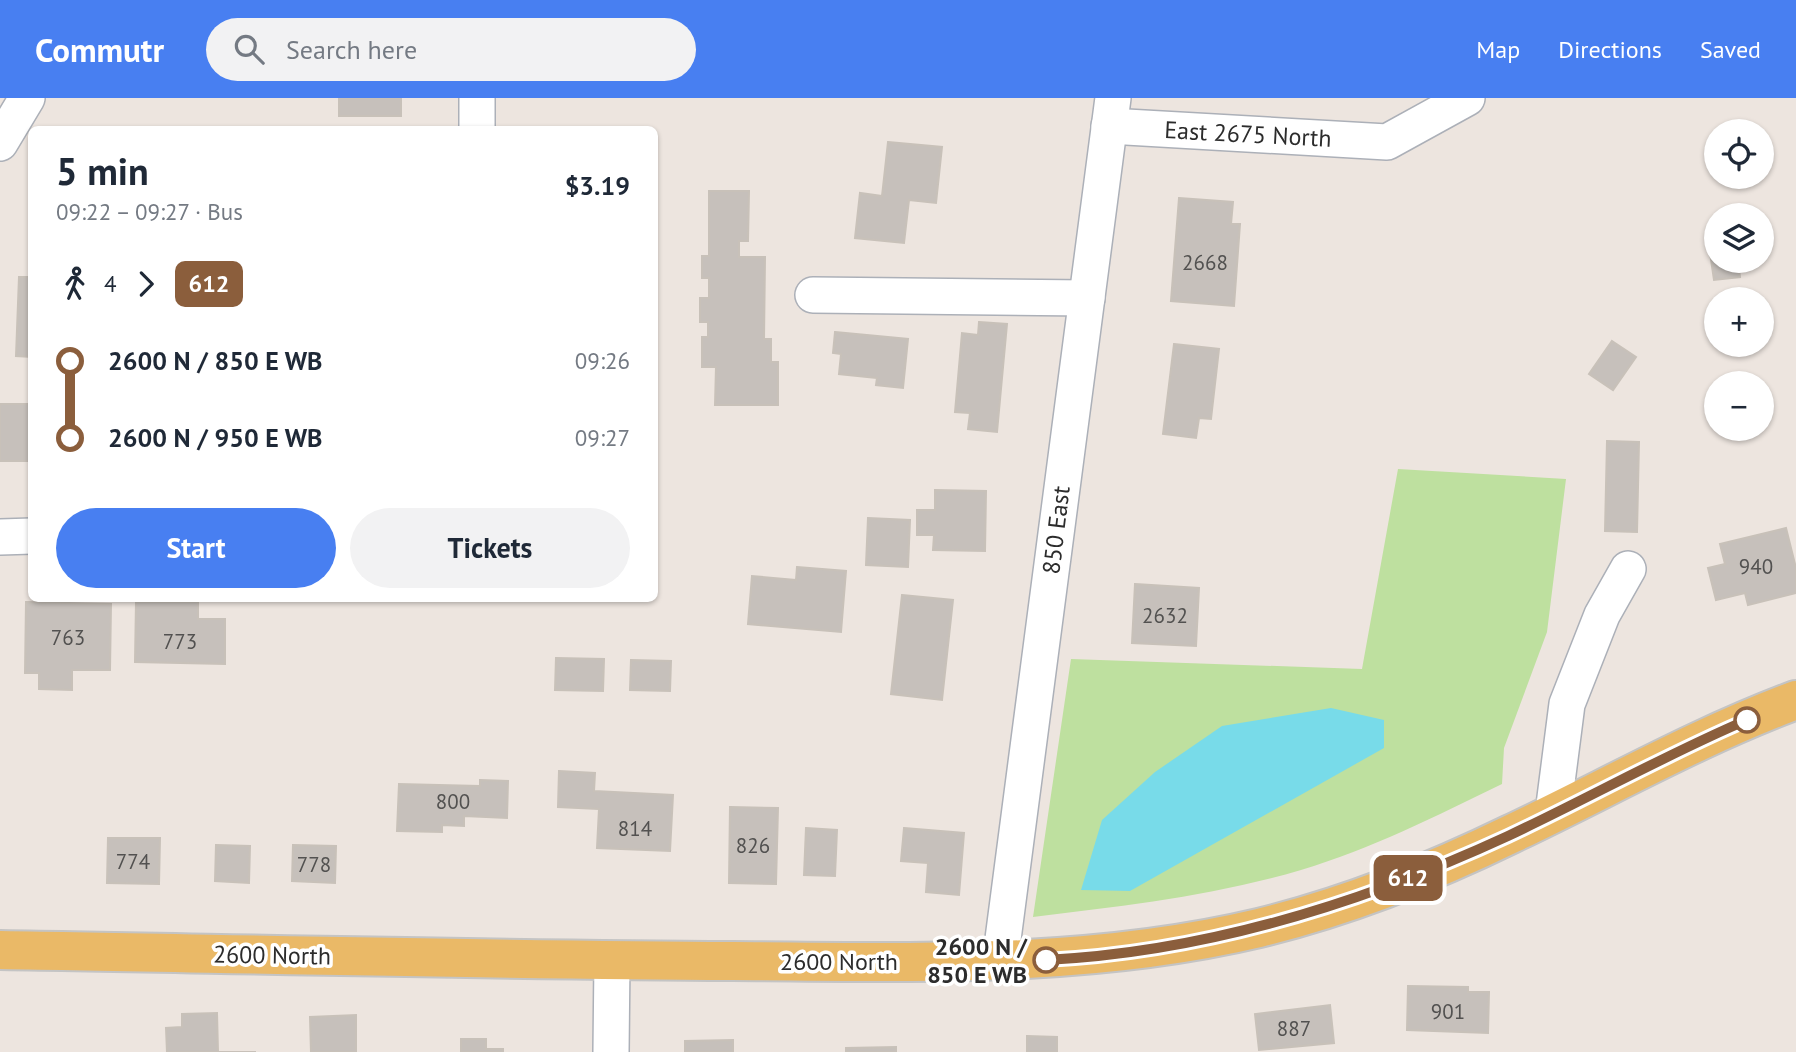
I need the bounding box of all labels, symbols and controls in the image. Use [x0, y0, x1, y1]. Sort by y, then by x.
search box [206, 18, 696, 81]
text: Commutr [35, 28, 164, 71]
icon: search [230, 30, 268, 68]
text: Search here [286, 33, 417, 66]
text: Map [1476, 34, 1520, 65]
text: Directions [1558, 34, 1662, 65]
text: Saved [1700, 34, 1761, 65]
street label: East 2675 North [1164, 114, 1332, 154]
map controls [1704, 119, 1774, 441]
button: locate [1704, 119, 1774, 189]
text: 5 min [56, 146, 149, 195]
text: $3.19 [565, 169, 630, 202]
text: 09:22 – 09:27 · Bus [56, 197, 243, 226]
button: layers [1704, 203, 1774, 273]
house number: 2668 [1182, 249, 1228, 276]
icon: walk [56, 265, 94, 303]
icon: forward [127, 265, 165, 303]
text: 612 [189, 268, 229, 299]
text: 4 [104, 269, 117, 298]
button: + [1704, 287, 1774, 357]
text: 2600 N / 850 E WB [108, 344, 322, 377]
text: 09:26 [575, 346, 630, 375]
button: − [1704, 371, 1774, 441]
text: 2600 N / 950 E WB [108, 421, 322, 454]
text: 09:27 [575, 423, 630, 452]
street label: 850 East [1035, 484, 1077, 576]
button: Start [56, 508, 336, 588]
button: Tickets [350, 508, 630, 588]
house number: 940 [1739, 553, 1773, 580]
house number: 2632 [1142, 602, 1188, 629]
house number: 763 [51, 624, 85, 651]
house number: 773 [163, 628, 197, 655]
unlabelled marker [1734, 707, 1760, 733]
house number: 800 [436, 788, 470, 815]
house number: 814 [618, 815, 652, 842]
house number: 826 [736, 832, 770, 859]
house number: 774 [116, 848, 150, 875]
house number: 778 [297, 851, 331, 878]
line badge: 612 [1368, 855, 1448, 901]
text: 612 [1388, 862, 1428, 893]
place label: 2600 N / 850 E WB [927, 931, 1028, 990]
street label: 2600 North [213, 938, 331, 972]
street label: 2600 North [780, 946, 898, 977]
marker: 2600 N / 850 E WB [1033, 947, 1059, 973]
house number: 901 [1431, 998, 1465, 1025]
house number: 887 [1277, 1015, 1311, 1042]

